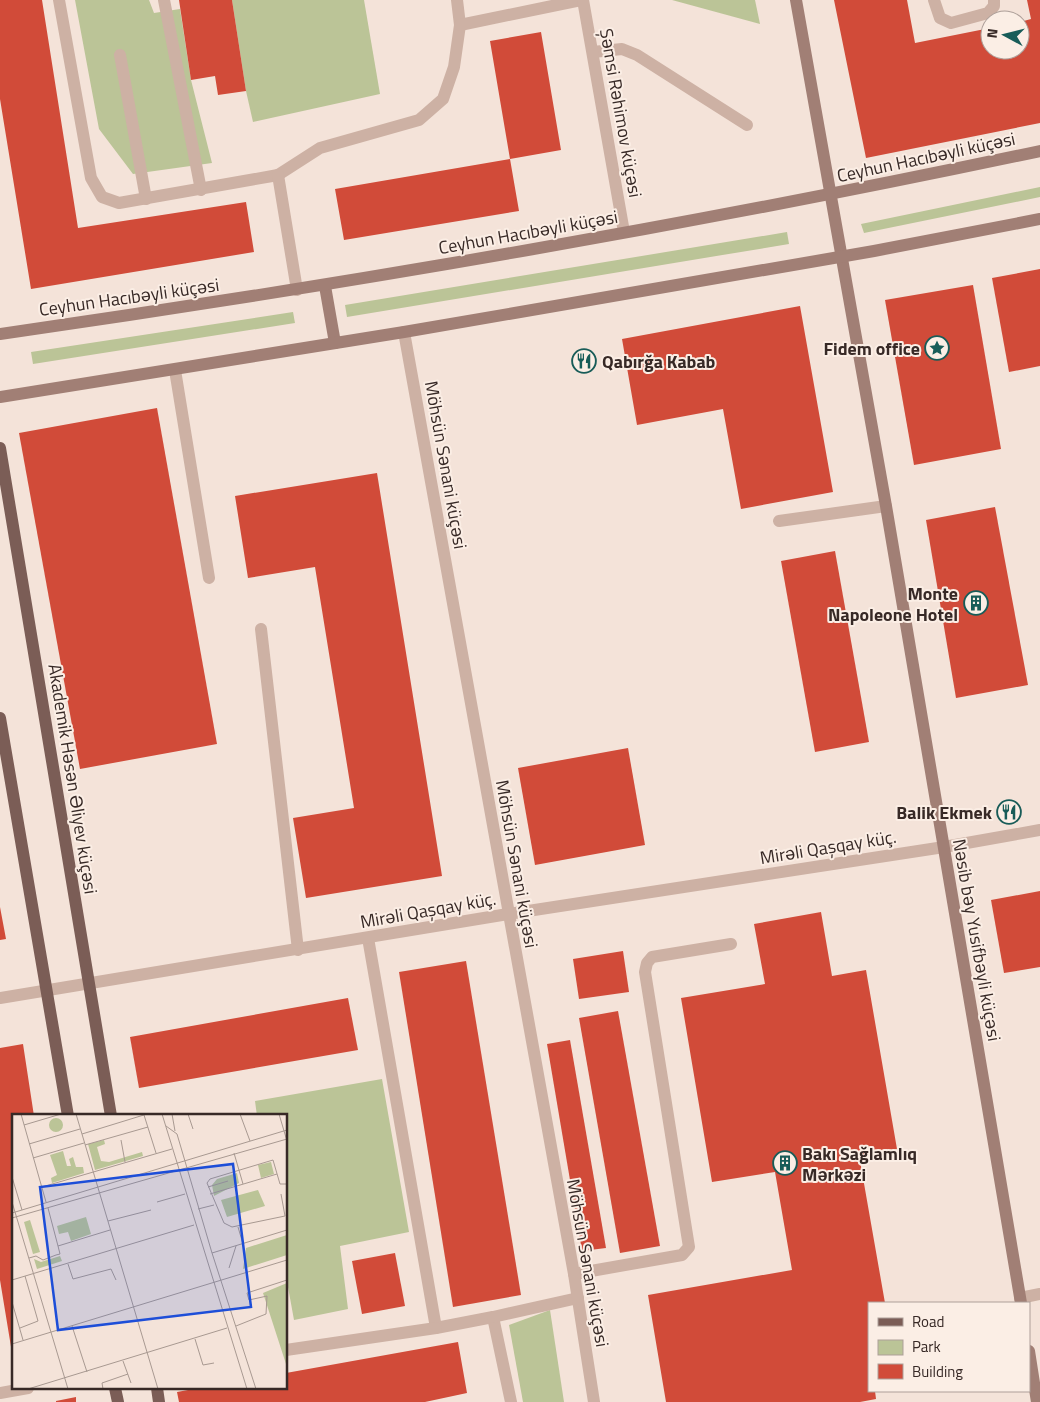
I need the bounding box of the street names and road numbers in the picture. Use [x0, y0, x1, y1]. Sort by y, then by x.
street label: Şəmsi Rəhimov küçəsi [593, 26, 649, 200]
street label: Ceyhun Hacıbəyli küçəsi [834, 125, 1018, 189]
street label: Ceyhun Hacıbəyli küçəsi [436, 203, 620, 261]
street label: Ceyhun Hacıbəyli küçəsi [37, 271, 221, 323]
street label: Möhsün Sənani küçəsi [418, 379, 474, 551]
street label: Akademik Həsən Əliyev küçəsi [41, 662, 105, 896]
street label: Möhsün Sənani küçəsi [489, 778, 545, 950]
street label: Mirəli Qaşqay küç. [758, 823, 898, 871]
street label: Nəsib bəy Yusifbəyli küçəsi [946, 837, 1008, 1043]
street label: Mirəli Qaşqay küç. [358, 885, 498, 935]
street label: Möhsün Sənani küçəsi [560, 1177, 616, 1349]

